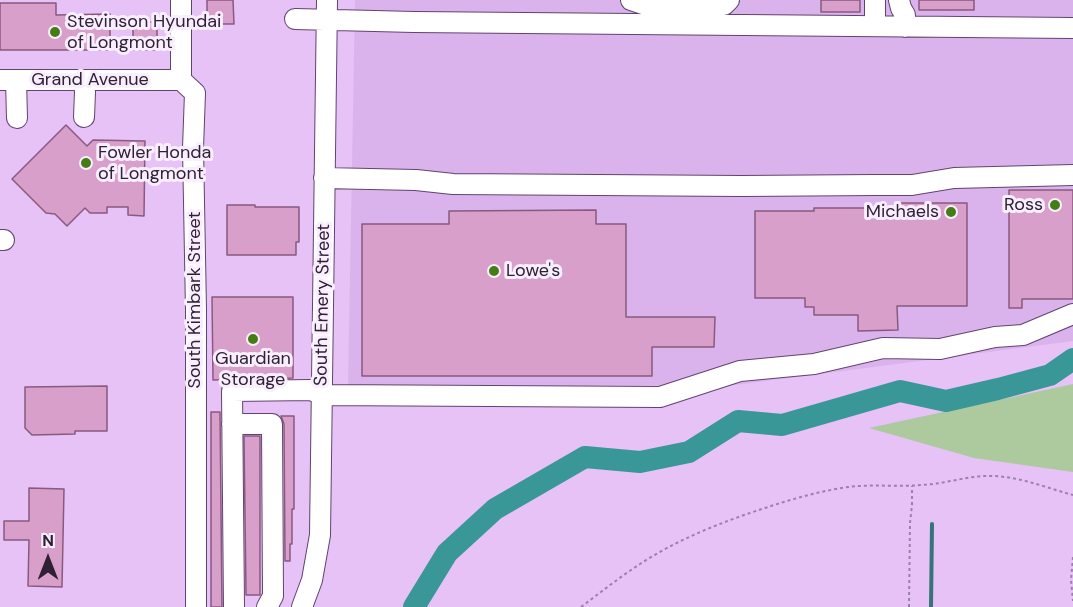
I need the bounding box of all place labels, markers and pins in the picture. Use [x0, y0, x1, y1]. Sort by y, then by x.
place label: Stevinson Hyundai of Longmont [67, 11, 221, 54]
marker: Stevinson Hyundai of Longmont [48, 25, 62, 39]
place label: Fowler Honda of Longmont [98, 142, 211, 184]
marker: Fowler Honda of Longmont [79, 156, 93, 170]
place label: Ross [1004, 194, 1043, 216]
marker: Ross [1048, 198, 1062, 212]
place label: Michaels [866, 201, 939, 223]
marker: Michaels [944, 205, 958, 219]
place label: Lowe's [506, 260, 560, 282]
marker: Lowe's [487, 264, 501, 278]
marker: Guardian Storage [246, 332, 260, 346]
place label: Guardian Storage [215, 348, 291, 391]

